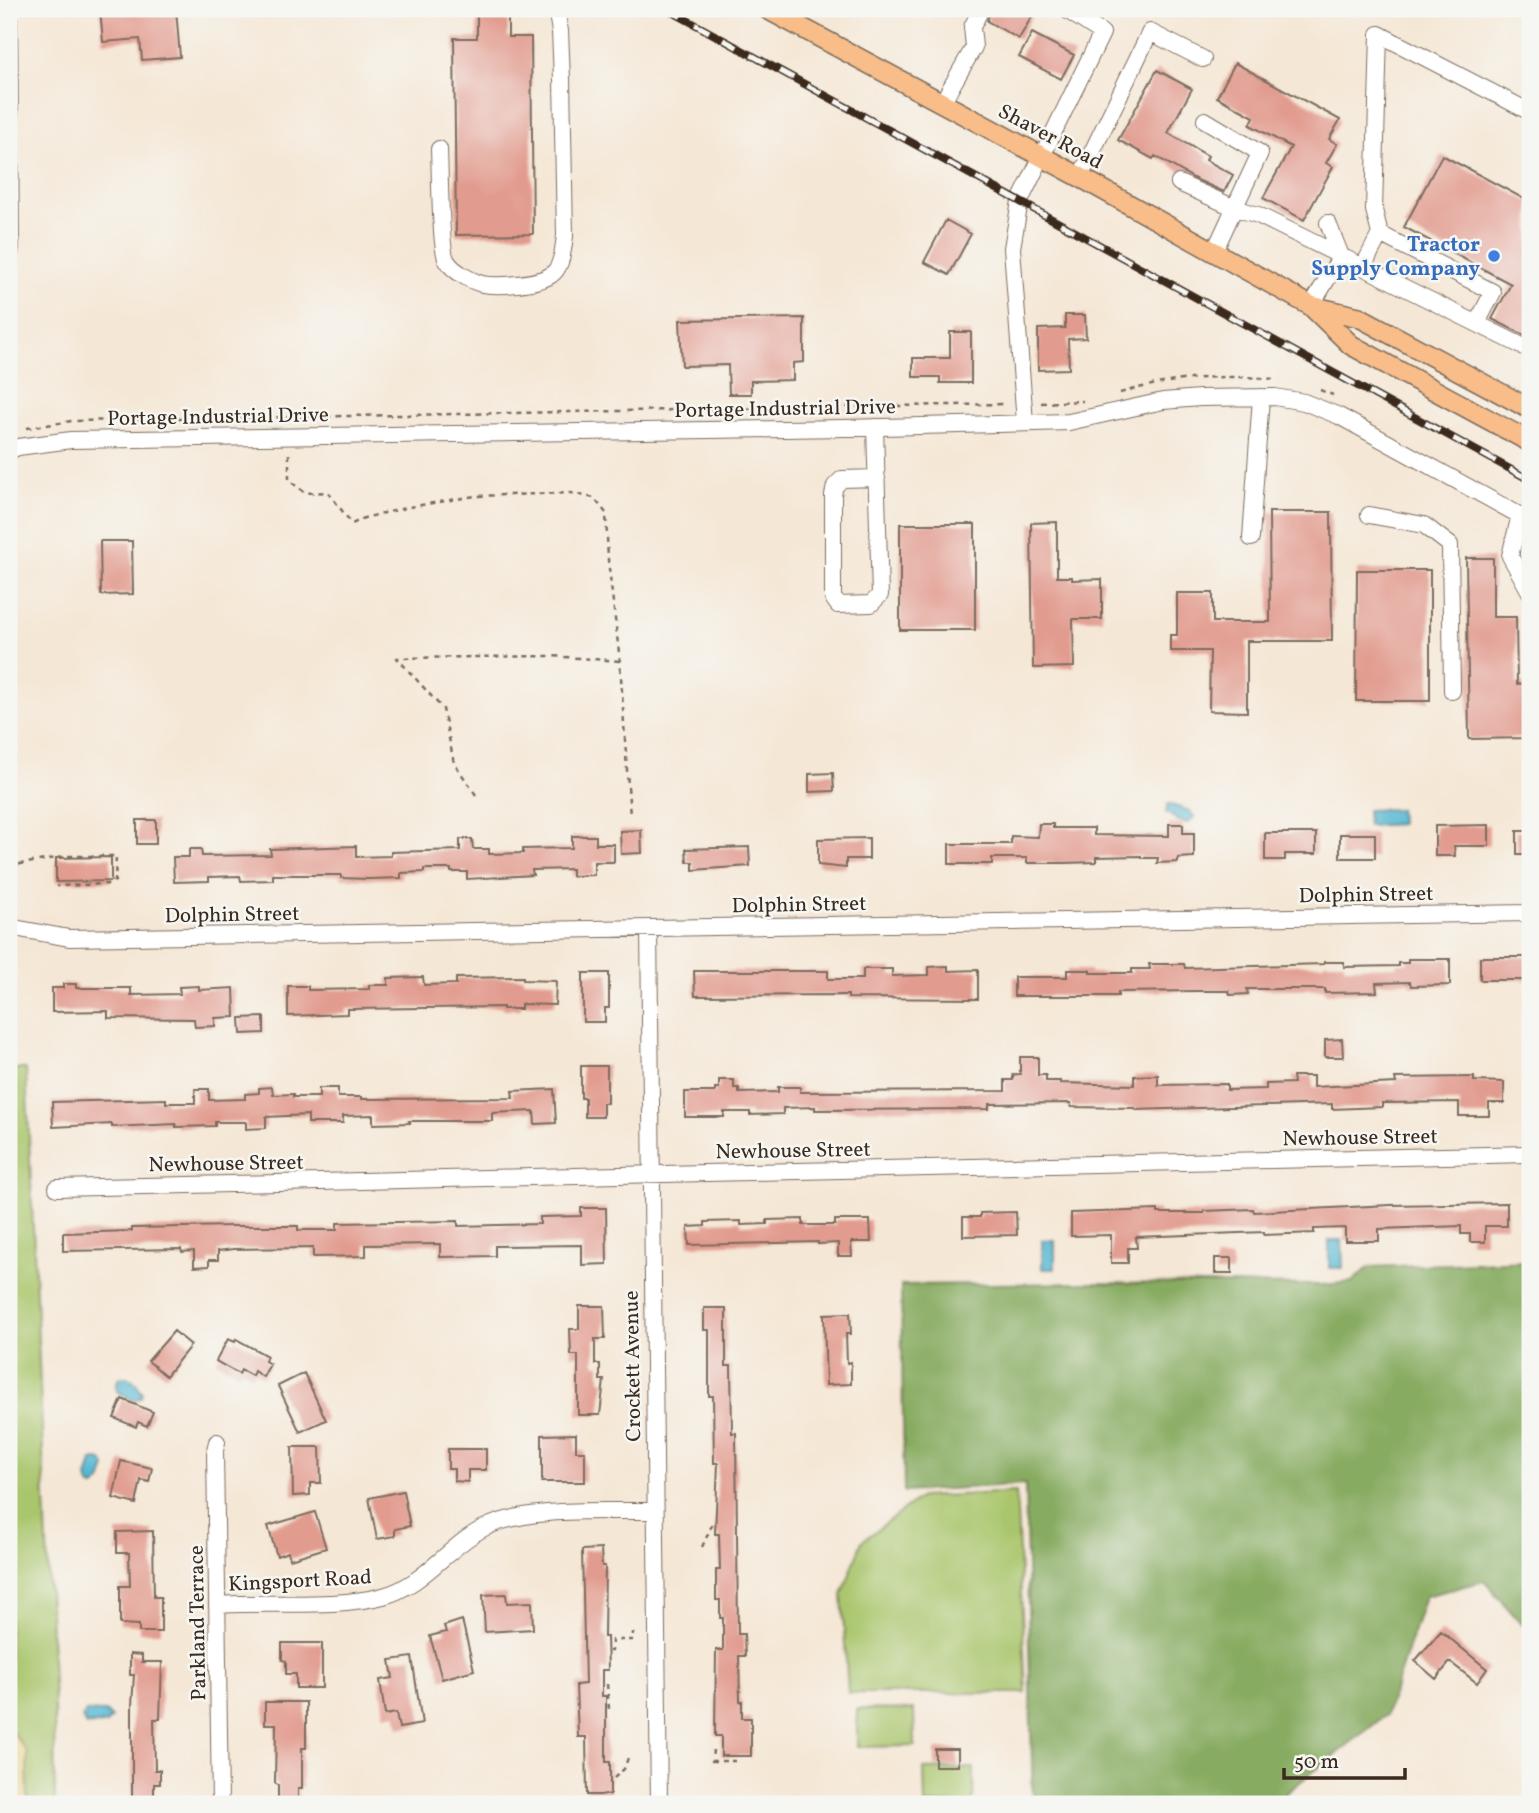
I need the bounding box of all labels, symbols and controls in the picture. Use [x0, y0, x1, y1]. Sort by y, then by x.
street label: Shaver Road [993, 97, 1108, 177]
place label: Tractor Supply Company [1311, 231, 1480, 284]
marker: Tractor Supply Company [1486, 248, 1502, 264]
street label: Portage Industrial Drive [674, 393, 896, 426]
street label: Portage Industrial Drive [107, 401, 329, 434]
street label: Dolphin Street [1298, 880, 1434, 911]
street label: Dolphin Street [731, 890, 867, 921]
street label: Dolphin Street [164, 900, 300, 931]
street label: Newhouse Street [1282, 1123, 1438, 1154]
street label: Newhouse Street [715, 1136, 871, 1167]
street label: Newhouse Street [148, 1149, 304, 1180]
street label: Crockett Avenue [618, 1290, 649, 1442]
street label: Parkland Terrace [183, 1545, 214, 1701]
street label: Kingsport Road [228, 1563, 373, 1600]
scale bar [1284, 1736, 1404, 1780]
text: 50 m [1294, 1748, 1339, 1777]

